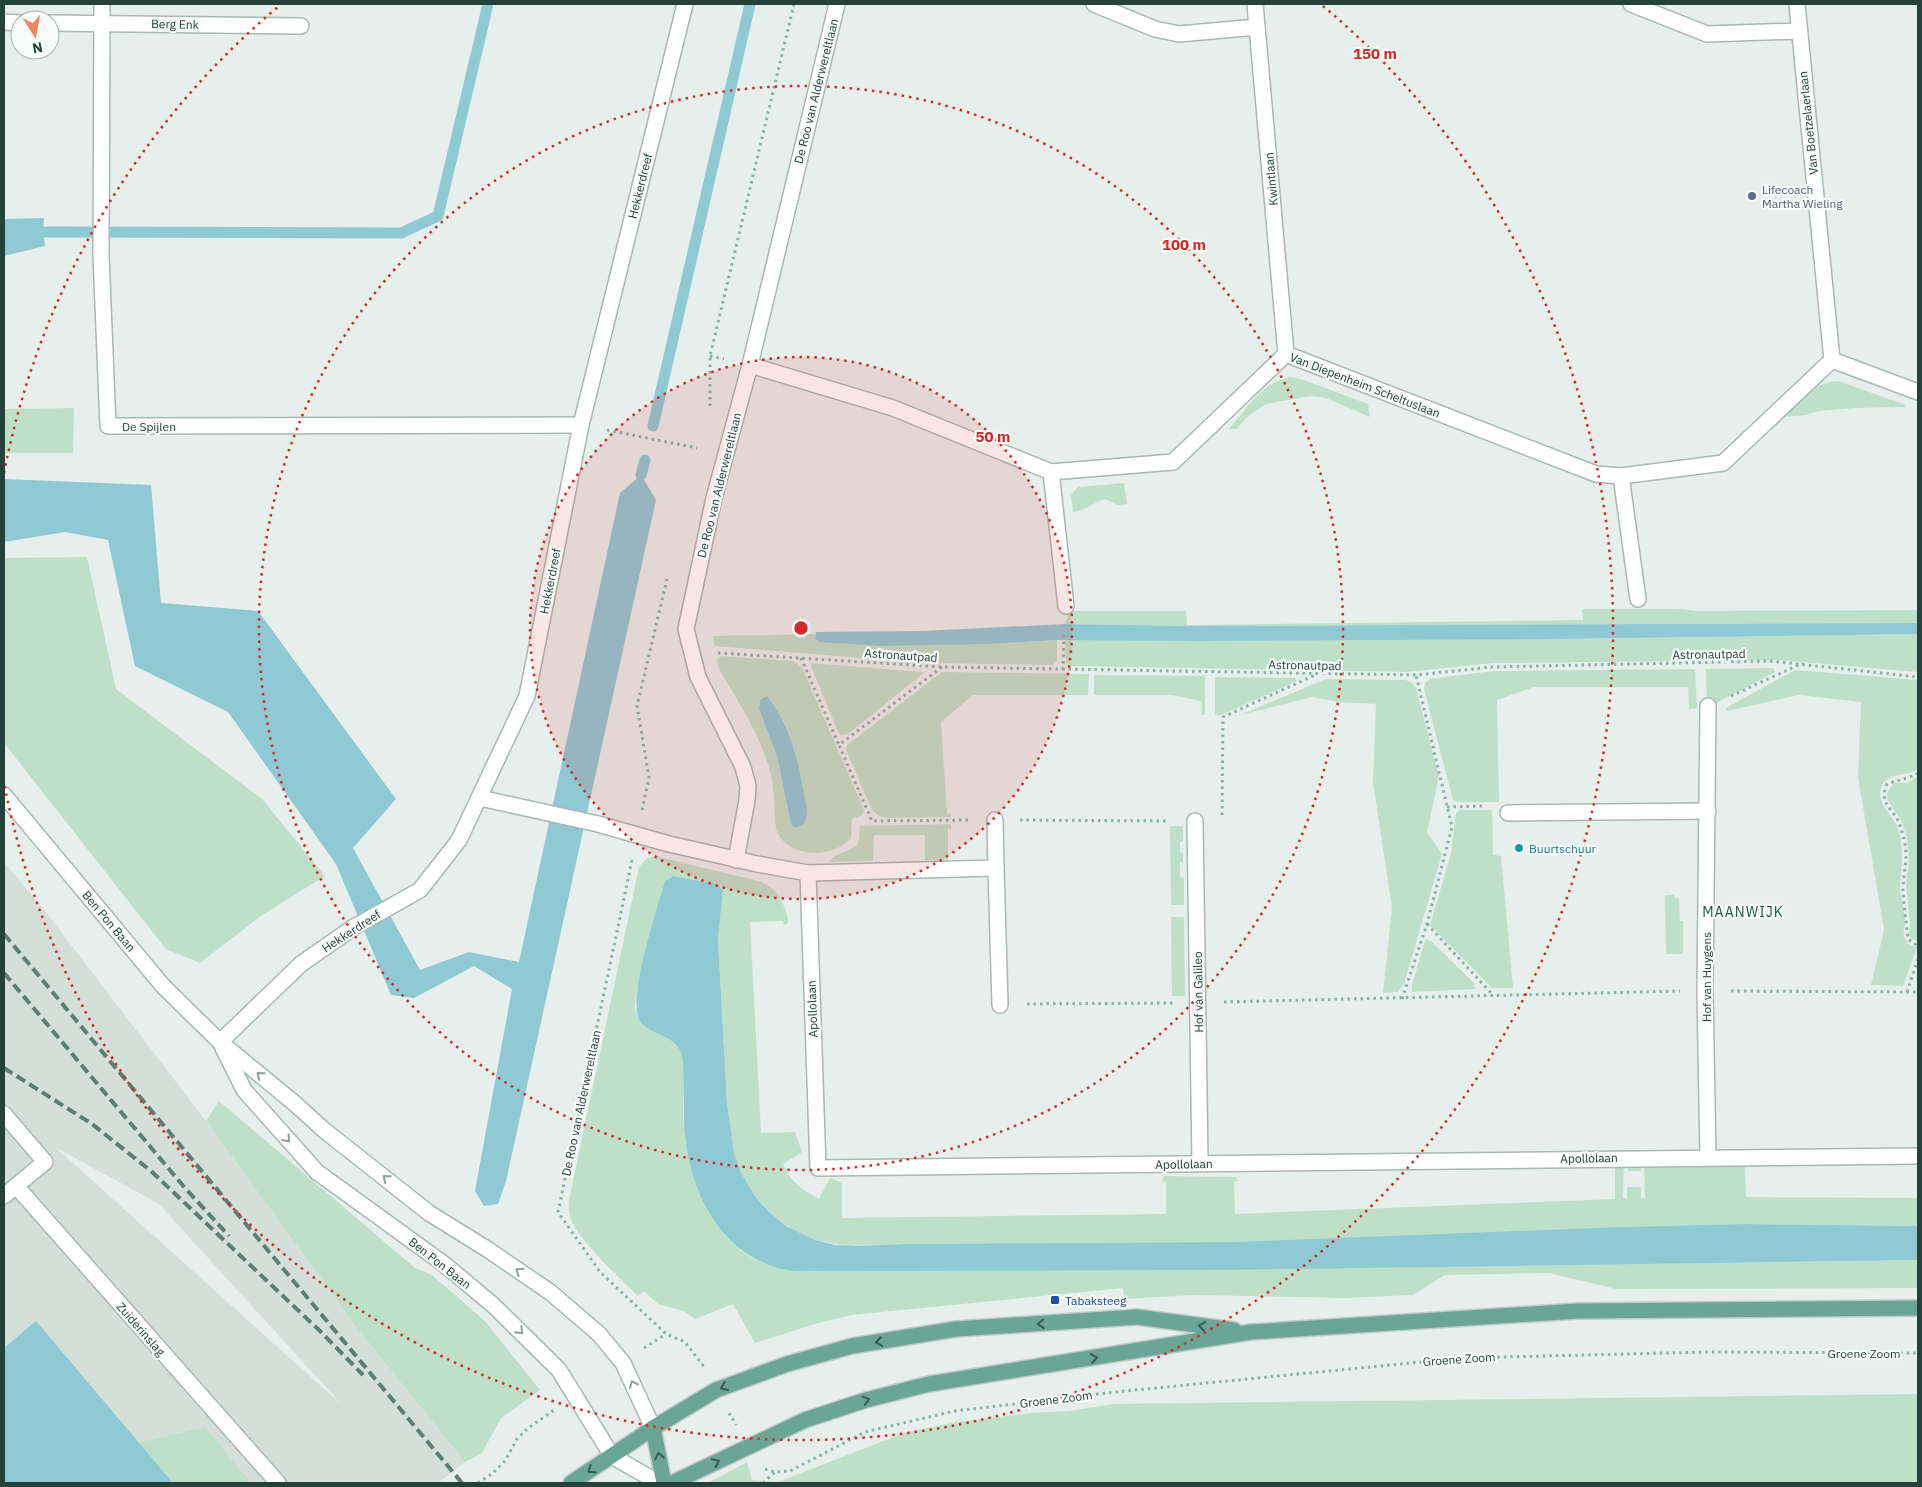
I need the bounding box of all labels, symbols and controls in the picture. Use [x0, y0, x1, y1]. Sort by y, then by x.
north arrow [10, 10, 60, 60]
street label: Berg Enk [151, 16, 200, 32]
street label: De Roo van Alderwereltlaan [791, 17, 841, 165]
text: N [31, 38, 44, 58]
text: 150 m [1353, 44, 1397, 63]
street label: Van Boetzelaerlaan [1795, 71, 1821, 175]
street label: Hekkerdreef [625, 152, 655, 220]
street label: Kwintlaan [1261, 152, 1281, 206]
place label: Lifecoach Martha Wieling [1762, 182, 1843, 211]
marker: Lifecoach Martha Wieling [1746, 190, 1758, 202]
text: 100 m [1162, 235, 1206, 254]
street label: Van Diepenheim Scheltuslaan [1288, 349, 1442, 421]
street label: De Roo van Alderwereltlaan [694, 411, 744, 559]
street label: De Spijlen [122, 419, 176, 434]
text: 50 m [976, 427, 1010, 446]
street label: Hekkerdreef [536, 547, 564, 615]
centre of rings [792, 619, 810, 637]
street label: Astronautpad [864, 645, 938, 665]
street label: Astronautpad [1672, 646, 1746, 662]
street label: Astronautpad [1268, 657, 1342, 673]
place label: Buurtschuur [1529, 841, 1596, 856]
marker: Buurtschuur [1513, 842, 1525, 854]
street label: Ben Pon Baan [79, 887, 139, 955]
district label: MAANWIJK [1702, 903, 1784, 921]
street label: Hekkerdreef [319, 906, 383, 955]
street label: Hof van Huygens [1699, 932, 1714, 1022]
street label: Hof van Galileo [1190, 951, 1206, 1033]
street label: Apollolaan [804, 980, 820, 1038]
street label: De Roo van Alderwereltlaan [558, 1029, 604, 1177]
one-way arrow [257, 1072, 266, 1081]
one-way arrow [281, 1133, 290, 1142]
street label: Apollolaan [1560, 1150, 1618, 1166]
street label: Apollolaan [1155, 1156, 1213, 1172]
one-way arrow [383, 1174, 392, 1183]
street label: Ben Pon Baan [406, 1234, 474, 1292]
one-way arrow [515, 1268, 525, 1277]
place label: Tabaksteeg [1065, 1293, 1127, 1308]
marker: Tabaksteeg [1049, 1294, 1061, 1306]
street label: Zuiderinslag [114, 1299, 169, 1359]
one-way arrow [1036, 1318, 1044, 1329]
one-way arrow [1198, 1321, 1206, 1332]
one-way arrow [515, 1326, 524, 1335]
one-way arrow [875, 1336, 884, 1346]
street label: Groene Zoom [1827, 1346, 1901, 1361]
street label: Groene Zoom [1422, 1349, 1496, 1369]
one-way arrow [1090, 1353, 1098, 1363]
one-way arrow [628, 1380, 639, 1389]
one-way arrow [720, 1381, 729, 1391]
street label: Groene Zoom [1019, 1387, 1093, 1411]
one-way arrow [861, 1396, 869, 1406]
one-way arrow [654, 1451, 664, 1460]
one-way arrow [711, 1458, 720, 1468]
one-way arrow [588, 1463, 597, 1473]

